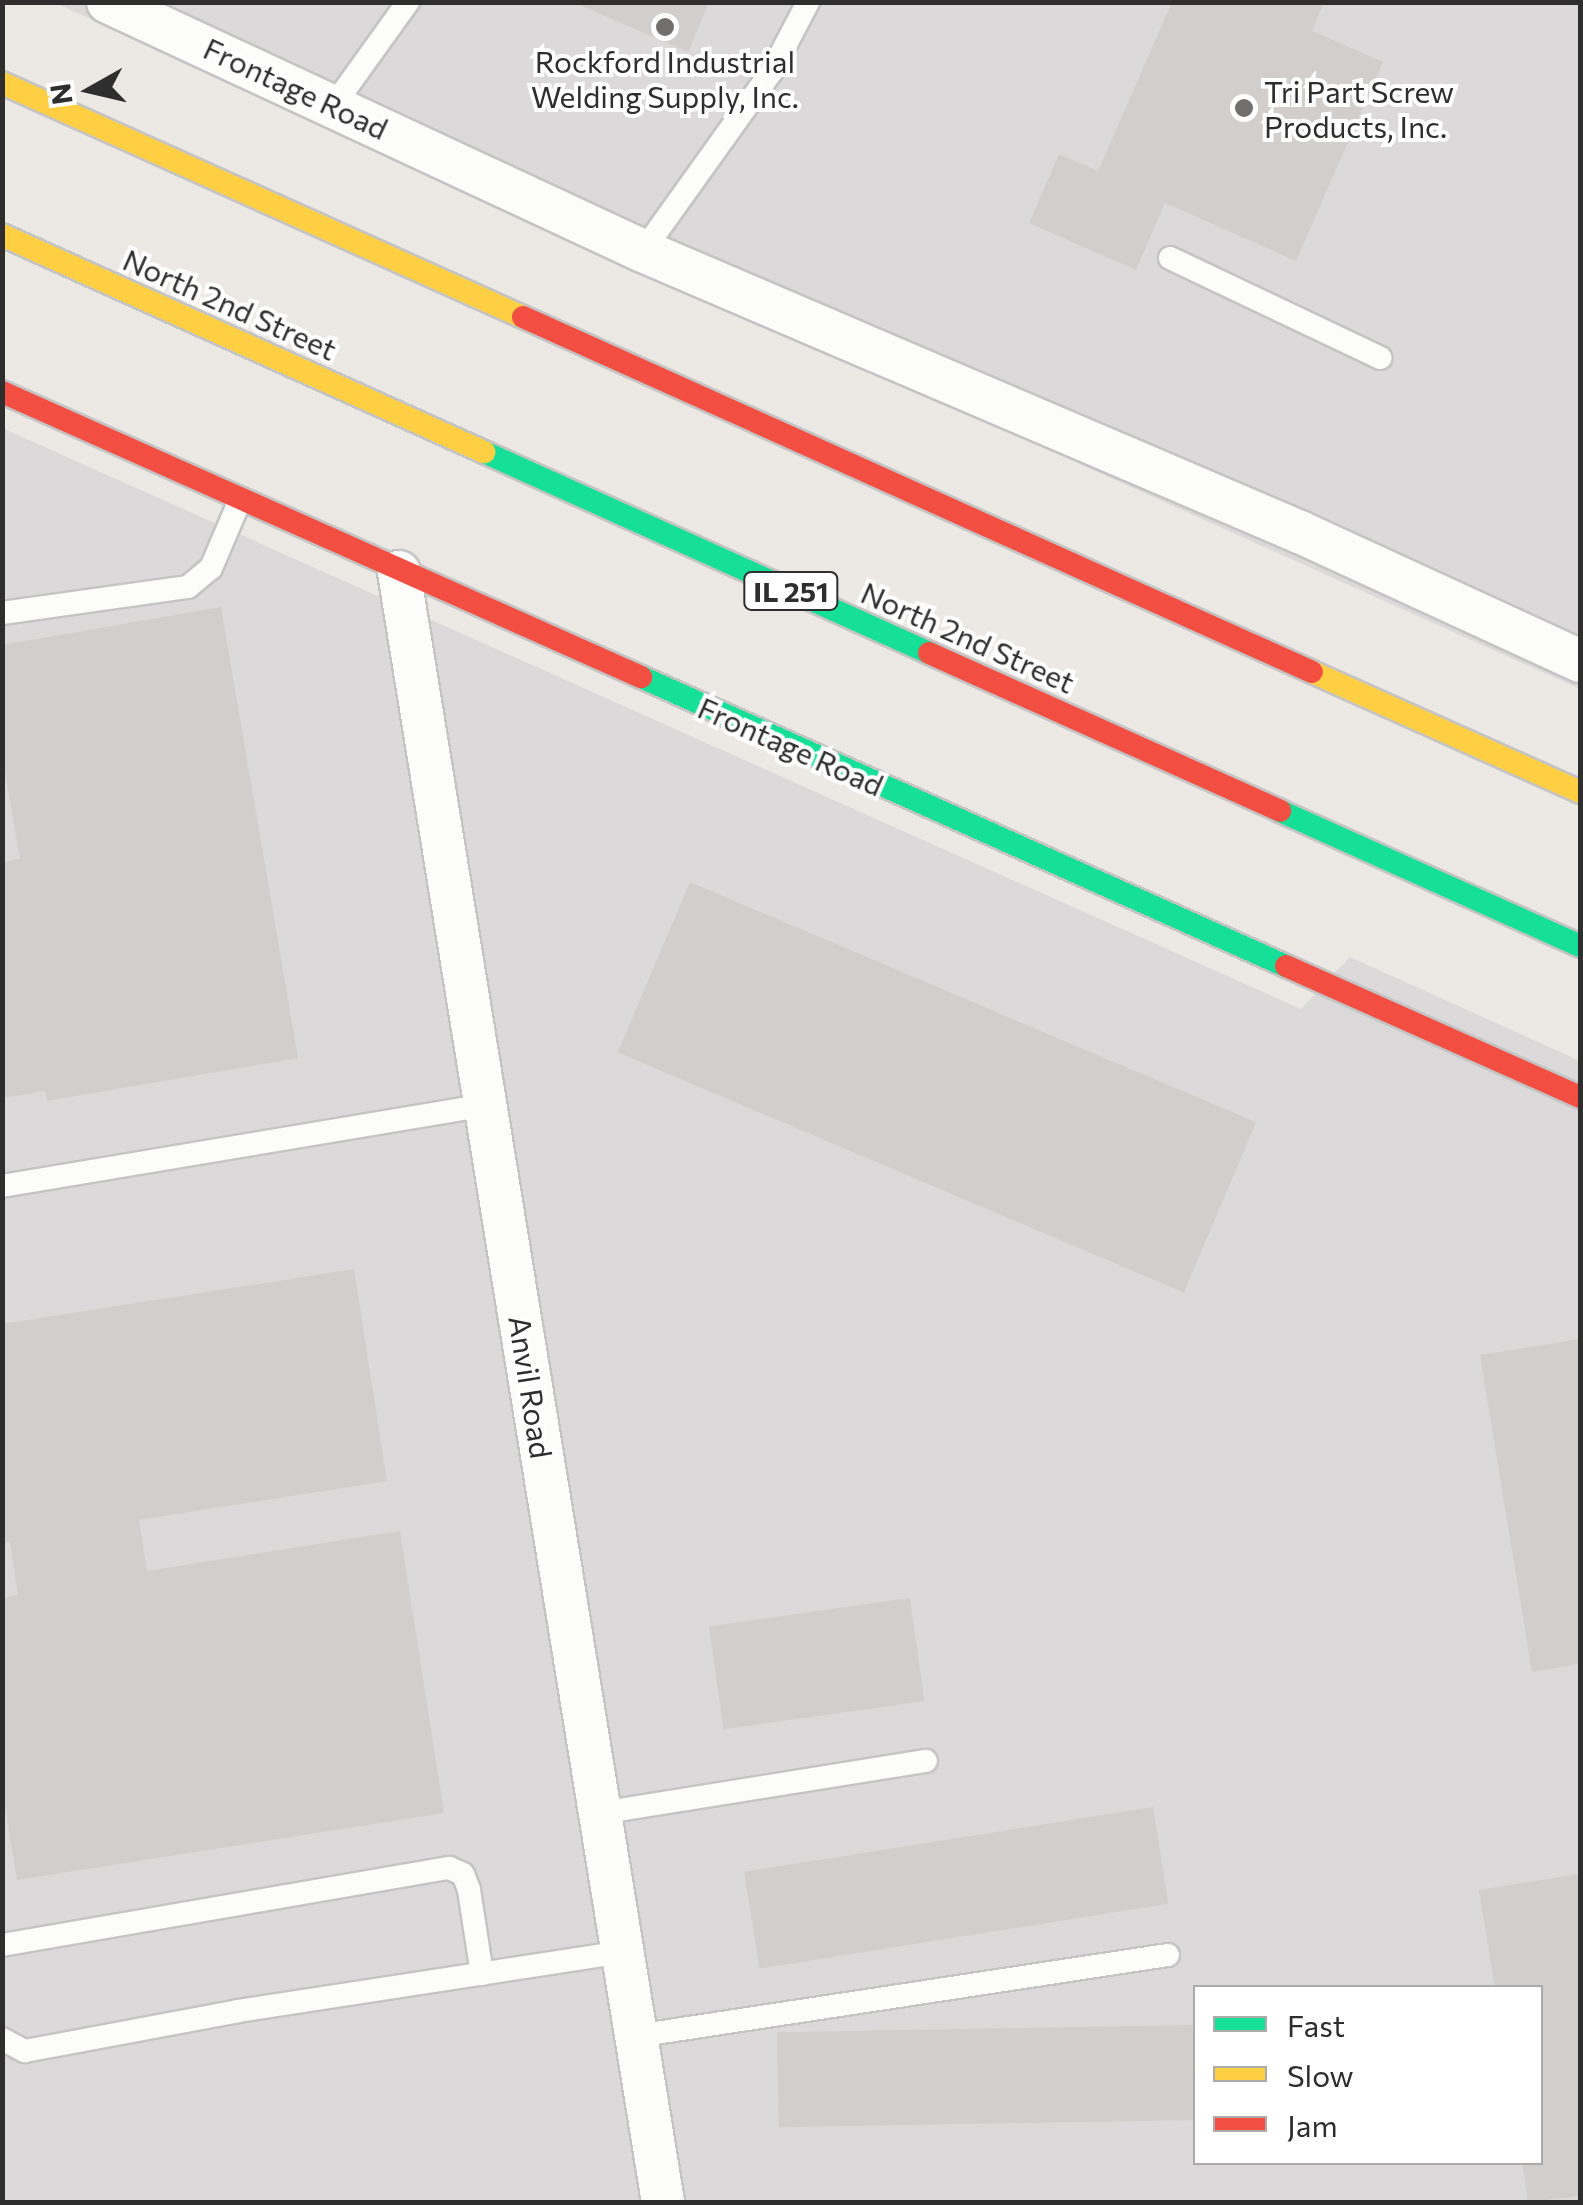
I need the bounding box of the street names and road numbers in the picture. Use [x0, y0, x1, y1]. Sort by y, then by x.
street label: Frontage Road [198, 30, 394, 146]
street label: North 2nd Street [118, 241, 342, 367]
road number: IL 251 [741, 568, 841, 614]
street label: North 2nd Street [856, 574, 1080, 700]
street label: Frontage Road [693, 689, 889, 803]
street label: Anvil Road [502, 1313, 560, 1461]

